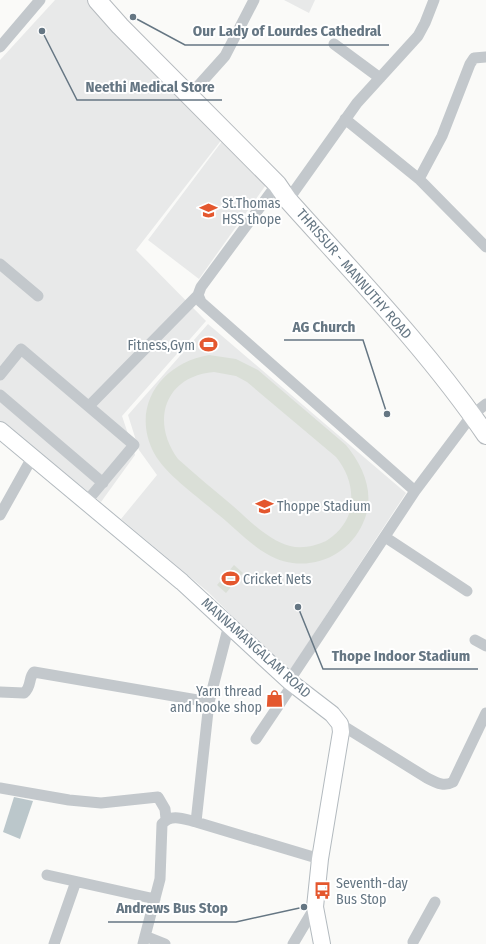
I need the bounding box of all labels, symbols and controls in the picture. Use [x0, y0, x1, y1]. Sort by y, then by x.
callout: Our Lady of Lourdes Cathedral [185, 18, 389, 45]
text: Our Lady of Lourdes Cathedral [193, 22, 382, 40]
callout: Neethi Medical Store [77, 73, 222, 100]
text: Neethi Medical Store [85, 78, 215, 96]
place label: St.Thomas HSS thope [222, 195, 281, 228]
school or university icon: St.Thomas HSS thope [199, 201, 219, 221]
street label: THRISSUR - MANNUTHY ROAD [293, 205, 415, 343]
callout: AG Church [284, 313, 363, 340]
text: AG Church [292, 318, 356, 336]
sports icon: Fitness,Gym [198, 335, 218, 355]
place label: Fitness,Gym [127, 337, 195, 354]
school or university icon: Thoppe Stadium [254, 496, 274, 516]
place label: Thoppe Stadium [277, 498, 371, 515]
sports icon: Cricket Nets [220, 569, 240, 589]
place label: Cricket Nets [243, 571, 311, 588]
street label: MANNAMANGALAM ROAD [198, 594, 314, 702]
callout: Thope Indoor Stadium [323, 642, 478, 669]
text: Thope Indoor Stadium [332, 647, 470, 665]
place label: Yarn thread and hooke shop [170, 683, 262, 716]
shop icon: Yarn thread and hooke shop [265, 689, 285, 709]
place label: Seventh-day Bus Stop [336, 875, 409, 908]
bus stop icon: Seventh-day Bus Stop [313, 881, 333, 901]
callout: Andrews Bus Stop [108, 895, 236, 922]
text: Andrews Bus Stop [115, 899, 228, 917]

